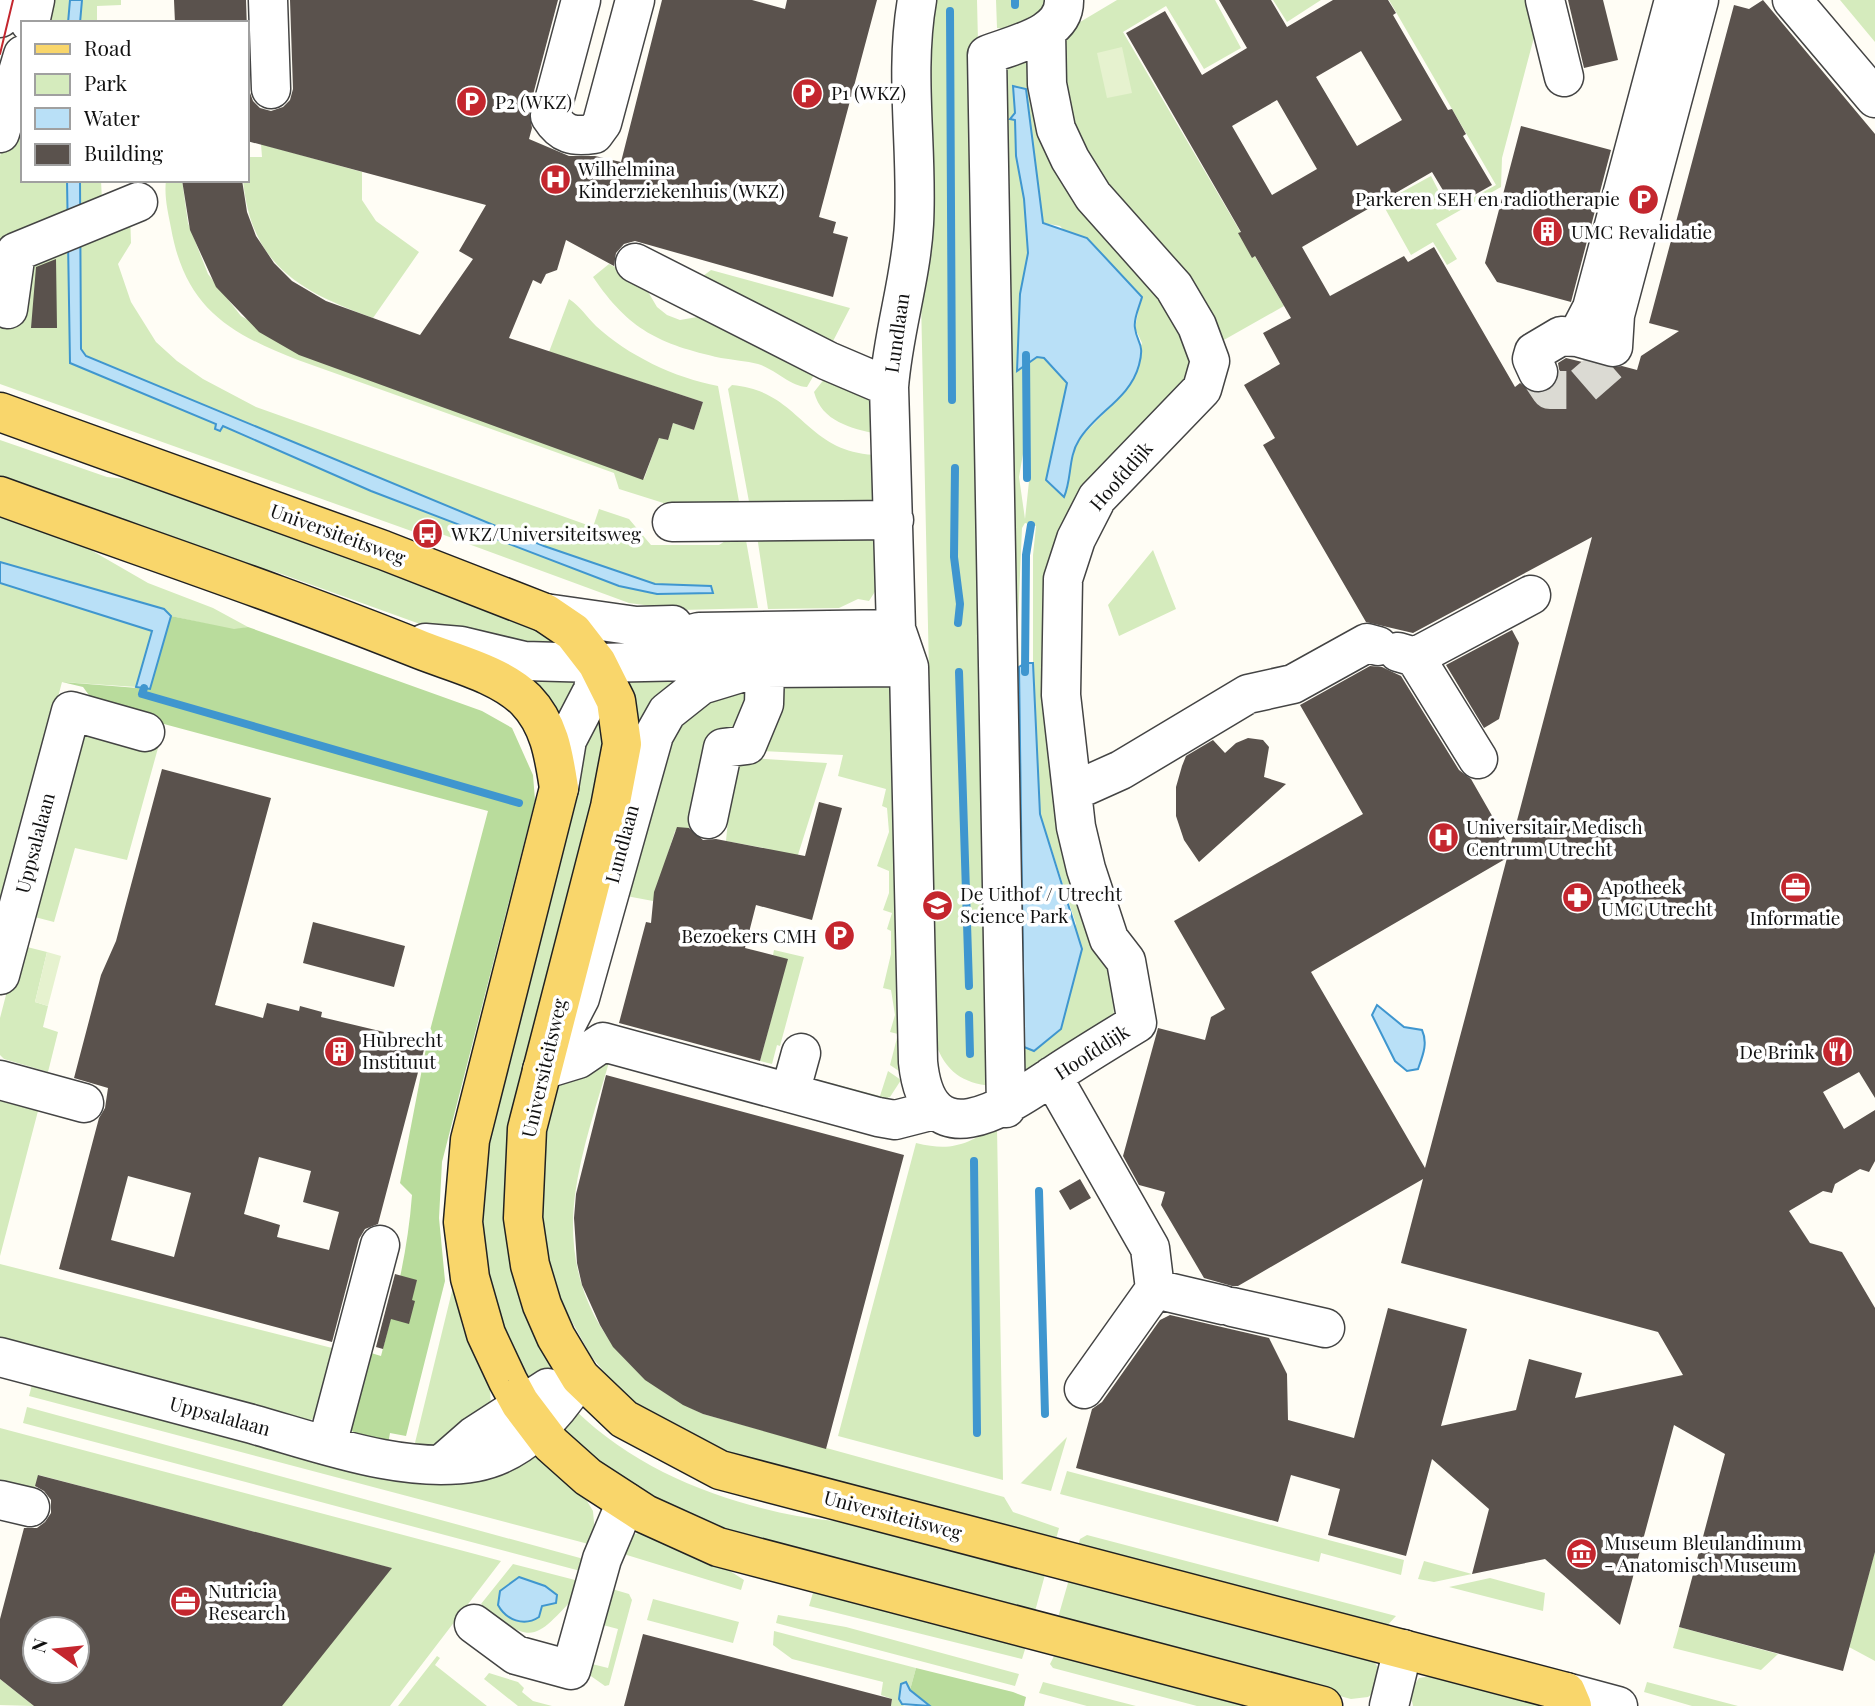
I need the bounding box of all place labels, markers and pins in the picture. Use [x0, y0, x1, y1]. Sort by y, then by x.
parking icon: P1 (WKZ) [791, 76, 825, 110]
place label: P1 (WKZ) [831, 79, 906, 105]
parking icon: P2 (WKZ) [455, 85, 489, 119]
place label: P2 (WKZ) [495, 88, 572, 114]
place label: Wilhelmina Kinderziekenhuis (WKZ) [577, 155, 785, 203]
hospital icon: Wilhelmina Kinderziekenhuis (WKZ) [538, 163, 572, 197]
parking icon: Parkeren SEH en radiotherapie [1626, 182, 1660, 216]
place label: Parkeren SEH en radiotherapie [1355, 185, 1620, 211]
building icon: UMC Revalidatie [1531, 215, 1565, 249]
place label: UMC Revalidatie [1571, 218, 1712, 244]
bus stop icon: WKZ/Universiteitsweg [411, 517, 445, 551]
place label: WKZ/Universiteitsweg [450, 520, 641, 546]
place label: Universitair Medisch Centrum Utrecht [1466, 813, 1643, 861]
hospital icon: Universitair Medisch Centrum Utrecht [1426, 821, 1460, 855]
office icon: Informatie [1778, 870, 1812, 904]
place label: Apotheek UMC Utrecht [1600, 873, 1713, 921]
place label: De Uithof / Utrecht Science Park [960, 880, 1122, 928]
pharmacy icon: Apotheek UMC Utrecht [1561, 881, 1595, 915]
school or university icon: De Uithof / Utrecht Science Park [920, 888, 954, 922]
place label: Informatie [1750, 904, 1840, 930]
parking icon: Bezoekers CMH [823, 919, 857, 953]
place label: Bezoekers CMH [681, 922, 817, 948]
place label: Hubrecht Instituut [362, 1026, 443, 1074]
building icon: Hubrecht Instituut [322, 1034, 356, 1068]
restaurant icon: De Brink [1821, 1035, 1855, 1069]
place label: De Brink [1739, 1038, 1816, 1064]
place label: Museum Bleulandinum - Anatomisch Museum [1604, 1529, 1802, 1577]
museum icon: Museum Bleulandinum - Anatomisch Museum [1564, 1537, 1598, 1571]
place label: Nutricia Research [208, 1577, 286, 1625]
office icon: Nutricia Research [168, 1585, 202, 1619]

